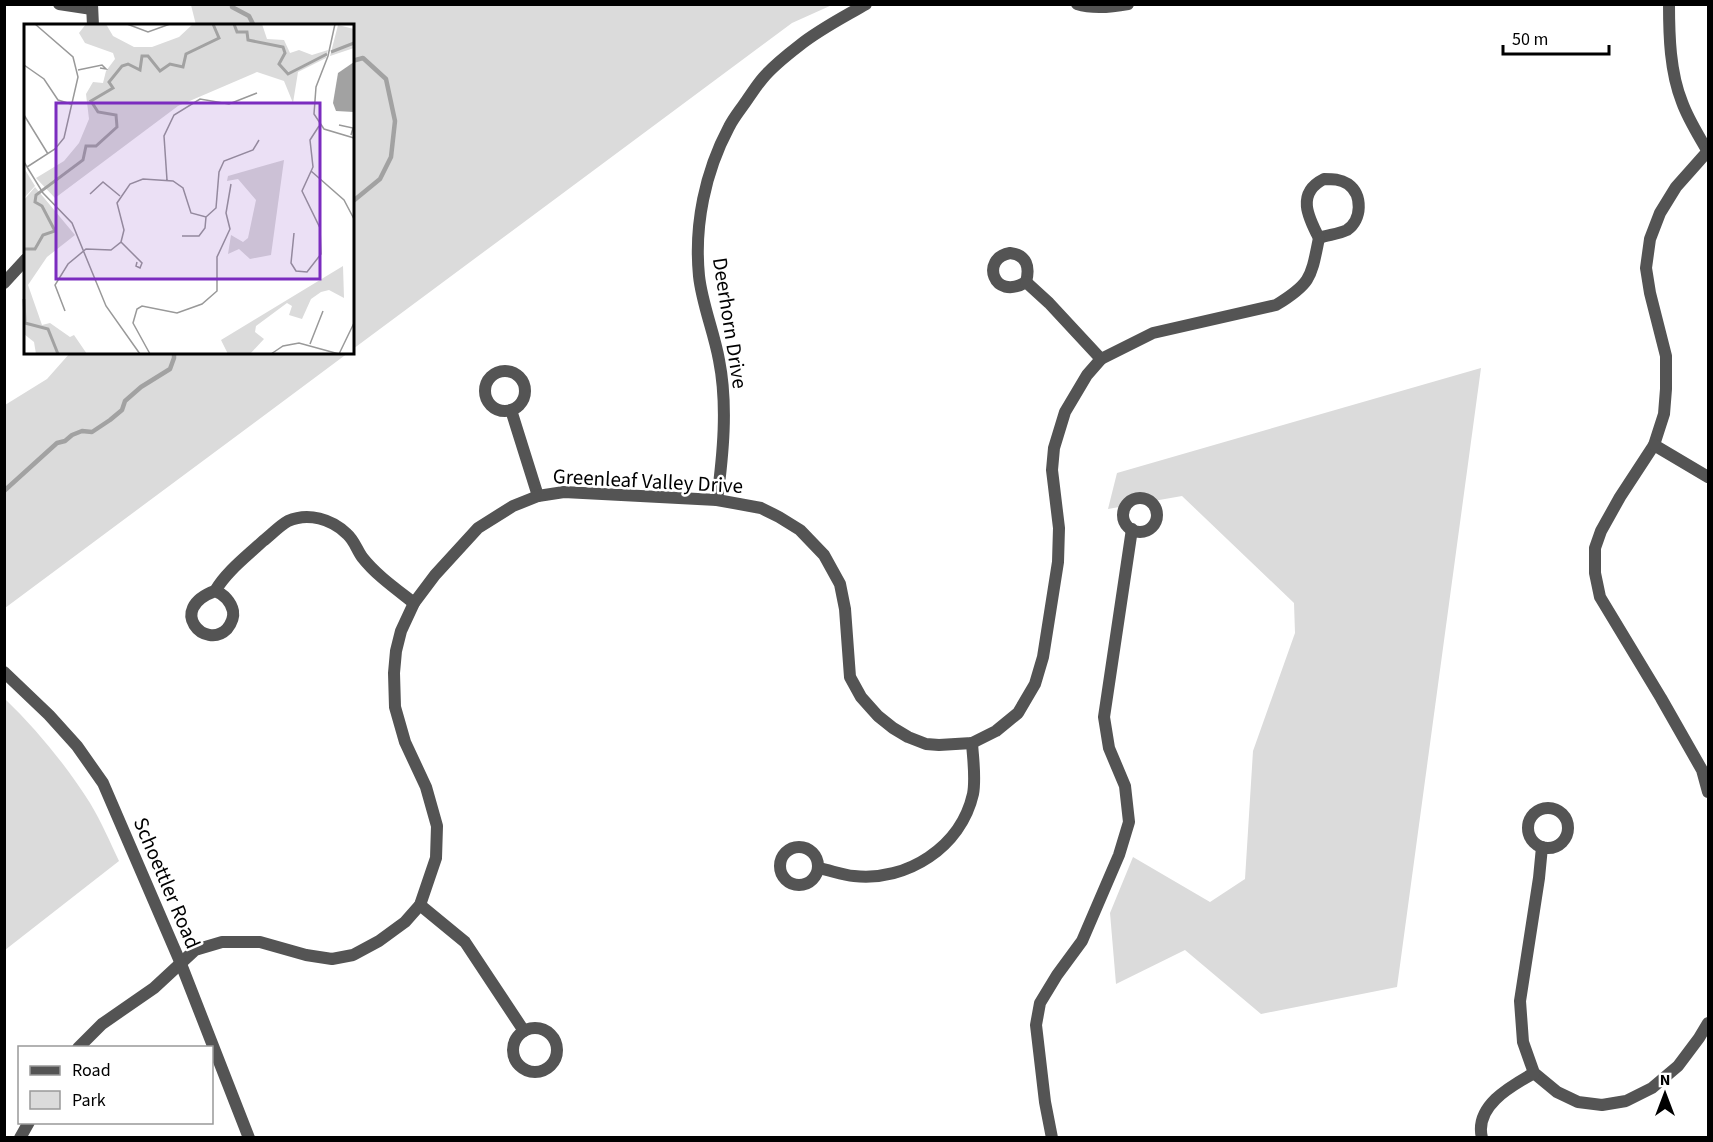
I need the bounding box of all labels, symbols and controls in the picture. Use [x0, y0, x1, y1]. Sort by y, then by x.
scale bar [1503, 18, 1610, 56]
inset map [24, 24, 354, 354]
text: 50 m [1512, 27, 1548, 52]
street label: Deerhorn Drive [705, 255, 755, 391]
street label: Greenleaf Valley Drive [552, 461, 744, 501]
street label: Schoettler Road [126, 813, 208, 953]
legend [18, 1046, 213, 1124]
text: Road [72, 1058, 111, 1083]
north arrow [1635, 1064, 1695, 1124]
text: N [1660, 1069, 1670, 1091]
text: Park [72, 1088, 106, 1113]

